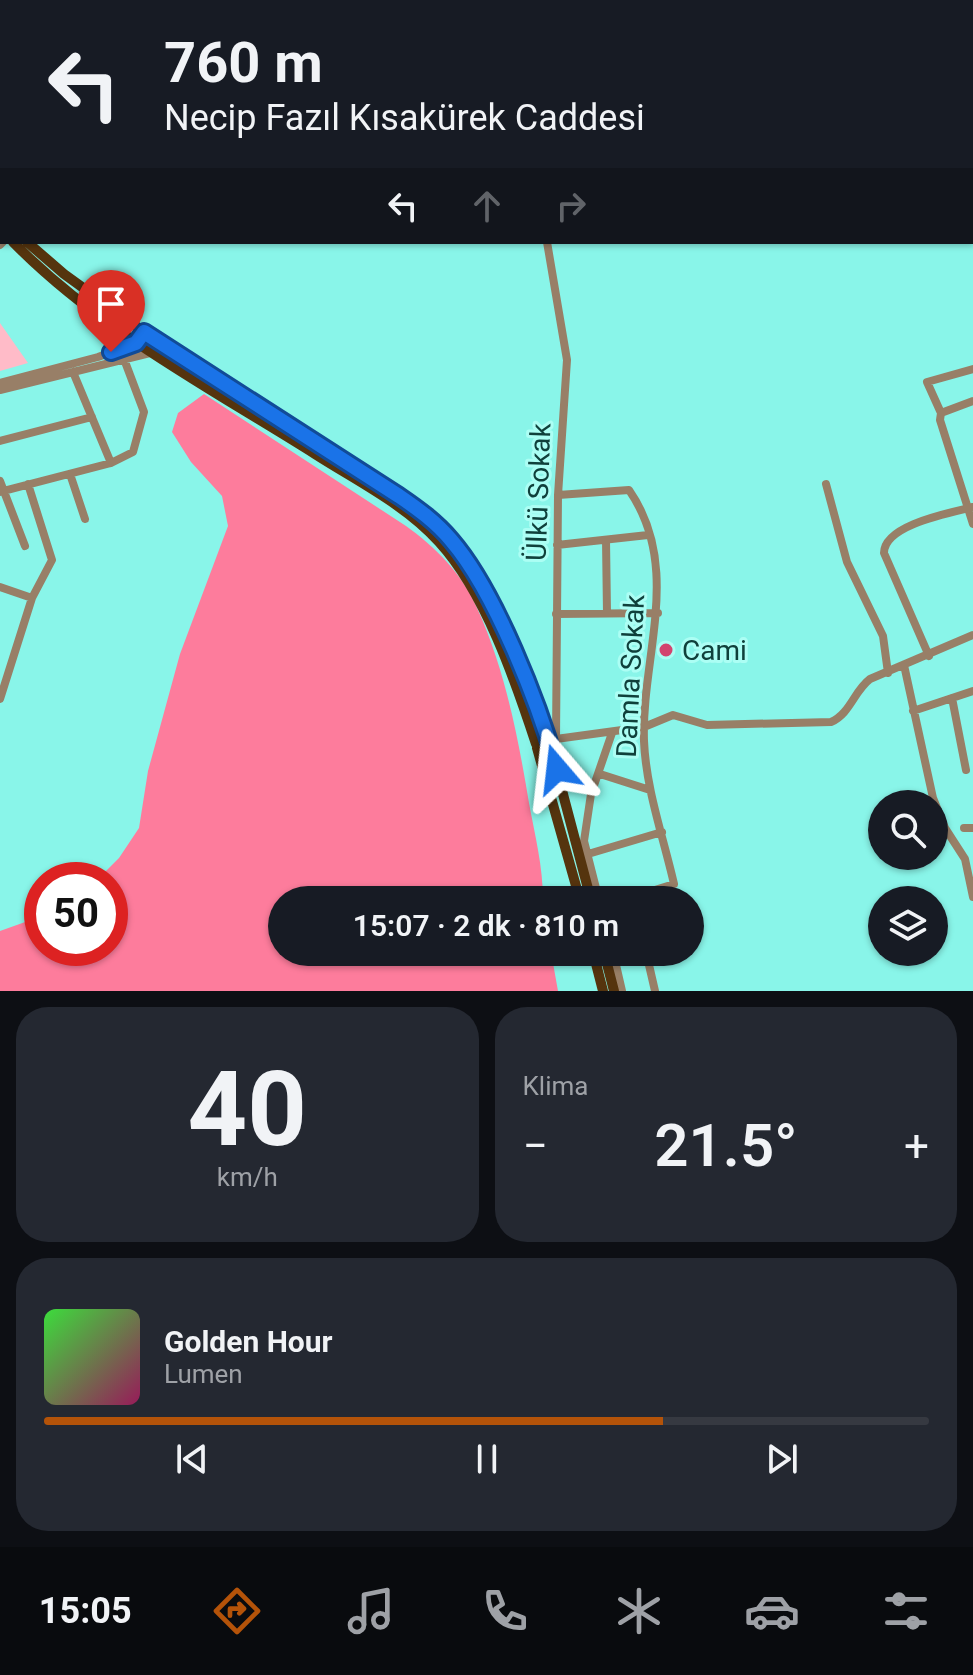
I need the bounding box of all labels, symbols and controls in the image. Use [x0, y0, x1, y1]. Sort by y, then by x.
text: 760 m [164, 30, 323, 96]
icon: left [32, 32, 136, 136]
text: Necip Fazıl Kısakürek Caddesi [164, 97, 645, 139]
icon: left [381, 184, 425, 228]
icon: ahead [465, 184, 509, 228]
icon: right [549, 184, 593, 228]
pin [77, 270, 145, 352]
icon: arrive [89, 282, 133, 326]
street label: Ülkü Sokak [520, 422, 557, 561]
street label: Damla Sokak [610, 593, 651, 758]
place label: Cami [682, 634, 747, 667]
marker: Cami [657, 641, 675, 659]
position arrow [515, 727, 599, 811]
map controls [868, 790, 948, 966]
button: search [868, 790, 948, 870]
speed limit sign: 50 [24, 862, 128, 966]
button: layers [868, 886, 948, 966]
text: 15:07 · 2 dk · 810 m [353, 908, 619, 943]
text: 40 [188, 1049, 307, 1170]
text: Klima [523, 1071, 588, 1101]
text: 21.5° [654, 1110, 797, 1181]
text: − [523, 1120, 548, 1172]
text: + [904, 1120, 929, 1172]
text: km/h [217, 1162, 278, 1192]
text: Golden Hour [164, 1324, 333, 1359]
text: Lumen [164, 1359, 243, 1389]
icon: previous [170, 1437, 214, 1481]
icon: pause [465, 1437, 509, 1481]
icon: next [760, 1437, 804, 1481]
icon: directions [209, 1583, 265, 1639]
icon: music [343, 1583, 399, 1639]
icon: phone [477, 1583, 533, 1639]
icon: climate [611, 1583, 667, 1639]
icon: car [744, 1583, 800, 1639]
icon: filters [878, 1583, 934, 1639]
text: 15:05 [39, 1590, 132, 1632]

